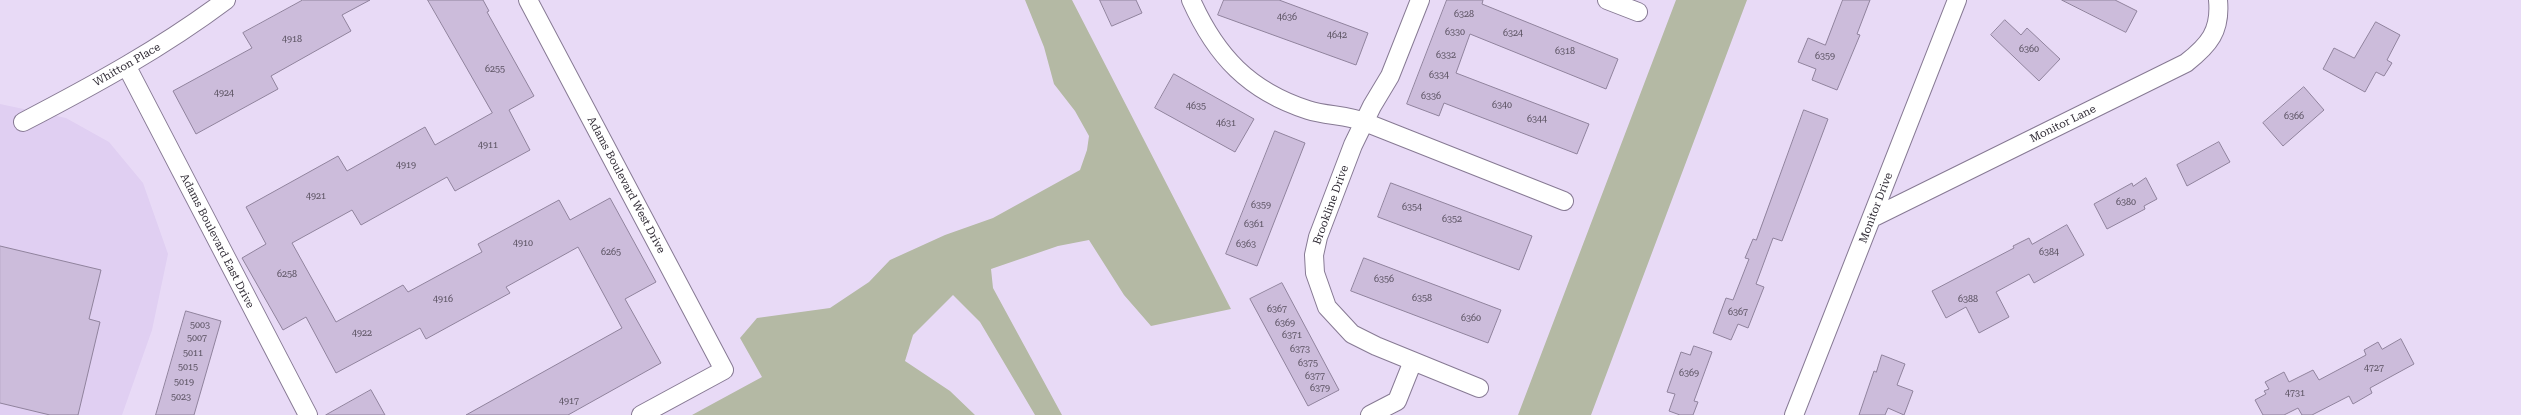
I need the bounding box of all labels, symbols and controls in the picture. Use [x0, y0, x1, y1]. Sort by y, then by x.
house number: 6328 [1454, 9, 1474, 19]
house number: 4636 [1277, 12, 1297, 22]
house number: 6330 [1445, 27, 1465, 37]
house number: 6324 [1503, 28, 1523, 38]
house number: 4642 [1327, 30, 1347, 40]
house number: 4918 [282, 34, 302, 44]
street label: Whitton Place [91, 40, 163, 90]
house number: 6360 [2019, 44, 2039, 54]
house number: 6318 [1555, 46, 1575, 56]
house number: 6332 [1436, 50, 1456, 60]
house number: 6359 [1815, 51, 1835, 61]
house number: 6255 [485, 64, 505, 74]
house number: 6334 [1429, 70, 1449, 80]
house number: 4924 [214, 88, 234, 98]
house number: 6336 [1421, 91, 1441, 101]
house number: 6340 [1492, 100, 1512, 110]
house number: 4635 [1186, 101, 1206, 111]
street label: Monitor Lane [2028, 102, 2098, 146]
house number: 6366 [2284, 111, 2304, 121]
street label: Adams Boulevard West Drive [584, 114, 668, 256]
house number: 6344 [1527, 114, 1547, 124]
house number: 4631 [1216, 118, 1236, 128]
house number: 4911 [478, 140, 498, 150]
house number: 4919 [396, 160, 416, 170]
street label: Brookline Drive [1311, 163, 1351, 247]
street label: Adams Boulevard East Drive [177, 171, 257, 311]
street label: Monitor Drive [1856, 171, 1896, 245]
house number: 4921 [306, 191, 326, 201]
house number: 6380 [2116, 197, 2136, 207]
house number: 6359 [1251, 200, 1271, 210]
house number: 6354 [1402, 202, 1422, 212]
house number: 6352 [1442, 214, 1462, 224]
house number: 6361 [1244, 219, 1264, 229]
house number: 4910 [513, 238, 533, 248]
house number: 6363 [1236, 239, 1256, 249]
house number: 6265 [601, 247, 621, 257]
house number: 6384 [2039, 247, 2059, 257]
house number: 6258 [277, 269, 297, 279]
house number: 6356 [1374, 274, 1394, 284]
house number: 6358 [1412, 293, 1432, 303]
house number: 4916 [433, 294, 453, 304]
house number: 6388 [1958, 294, 1978, 304]
house number: 6367 [1267, 304, 1287, 314]
house number: 6367 [1728, 307, 1748, 317]
house number: 6360 [1461, 313, 1481, 323]
house number: 6369 [1275, 318, 1295, 328]
house number: 5003 [190, 320, 210, 330]
house number: 4922 [352, 328, 372, 338]
house number: 6371 [1282, 330, 1302, 340]
house number: 5007 [187, 333, 207, 343]
house number: 6373 [1290, 344, 1310, 354]
house number: 5011 [183, 348, 203, 358]
house number: 6375 [1298, 358, 1318, 368]
house number: 5015 [178, 362, 198, 372]
house number: 4727 [2364, 363, 2384, 373]
house number: 6369 [1679, 368, 1699, 378]
house number: 6377 [1305, 371, 1325, 381]
house number: 5019 [174, 377, 194, 387]
house number: 6379 [1310, 383, 1330, 393]
house number: 4731 [2285, 388, 2305, 398]
house number: 5023 [171, 392, 191, 402]
house number: 4917 [559, 396, 579, 406]

